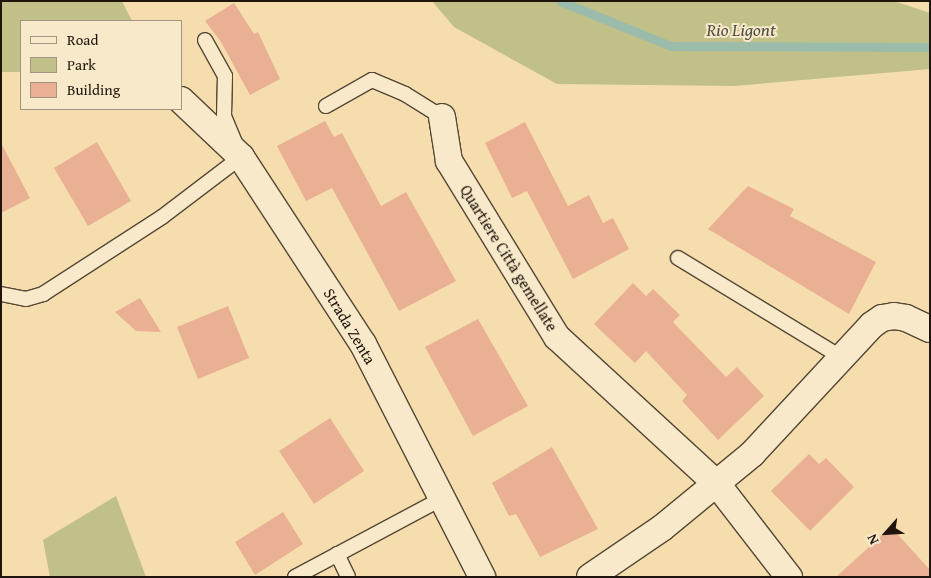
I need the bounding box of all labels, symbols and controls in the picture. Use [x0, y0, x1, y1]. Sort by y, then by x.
water label: Rio Ligont [706, 19, 776, 41]
legend [20, 20, 182, 110]
text: Road [67, 29, 98, 50]
text: Park [67, 54, 96, 75]
text: Building [67, 79, 120, 100]
street label: Quartiere Città gemellate [456, 181, 562, 335]
street label: Strada Zenta [320, 285, 380, 367]
north arrow [861, 508, 911, 558]
text: N [861, 531, 884, 548]

